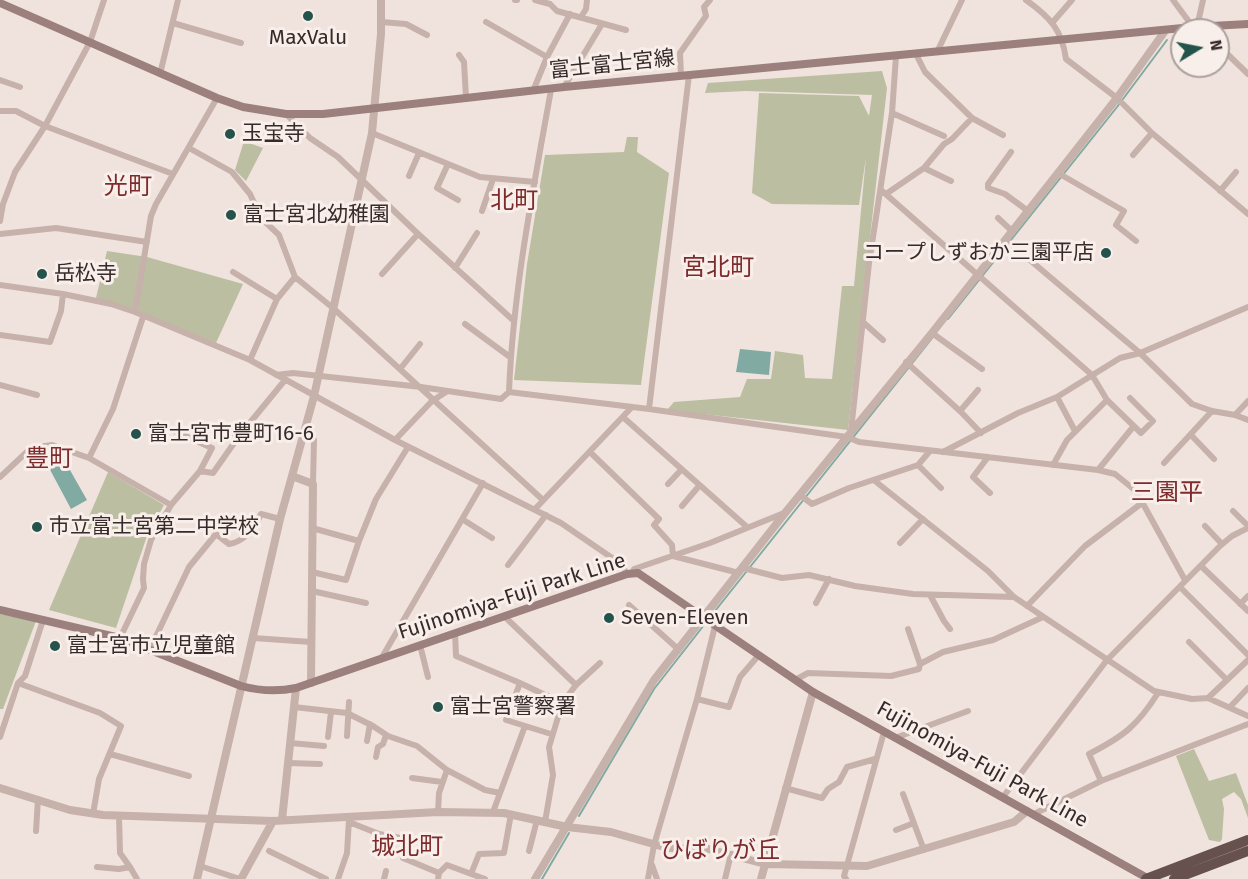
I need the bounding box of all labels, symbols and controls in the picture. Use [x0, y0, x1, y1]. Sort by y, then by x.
marker: MaxValu [301, 9, 315, 23]
north arrow [1170, 18, 1230, 78]
place label: MaxValu [269, 25, 347, 51]
text: N [1206, 38, 1227, 52]
street label: 富士富士宮線 [548, 46, 676, 84]
place label: 玉宝寺 [242, 121, 305, 147]
marker: 玉宝寺 [223, 127, 237, 141]
district label: 光町 [104, 173, 152, 201]
district label: 北町 [490, 187, 538, 215]
place label: 富士宮北幼稚園 [243, 202, 390, 228]
marker: 富士宮北幼稚園 [224, 208, 238, 222]
place label: コープしずおか三園平店 [863, 240, 1094, 266]
marker: コープしずおか三園平店 [1099, 246, 1113, 260]
district label: 宮北町 [682, 254, 754, 282]
place label: 岳松寺 [54, 261, 117, 287]
marker: 岳松寺 [35, 267, 49, 281]
place label: 富士宮市豊町16-6 [148, 421, 314, 447]
marker: 富士宮市豊町16-6 [129, 427, 143, 441]
district label: 豊町 [25, 445, 73, 473]
district label: 三園平 [1131, 479, 1203, 507]
place label: 市立富士宮第二中学校 [49, 514, 259, 540]
marker: 市立富士宮第二中学校 [30, 520, 44, 534]
street label: Fujinomiya-Fuji Park Line [395, 548, 629, 646]
place label: Seven-Eleven [621, 605, 749, 631]
marker: Seven-Eleven [602, 611, 616, 625]
place label: 富士宮市立児童館 [67, 633, 235, 659]
marker: 富士宮市立児童館 [48, 639, 62, 653]
place label: 富士宮警察署 [450, 694, 576, 720]
street label: Fujinomiya-Fuji Park Line [872, 696, 1092, 834]
marker: 富士宮警察署 [431, 700, 445, 714]
district label: 城北町 [371, 833, 443, 861]
district label: ひばりが丘 [660, 837, 780, 865]

